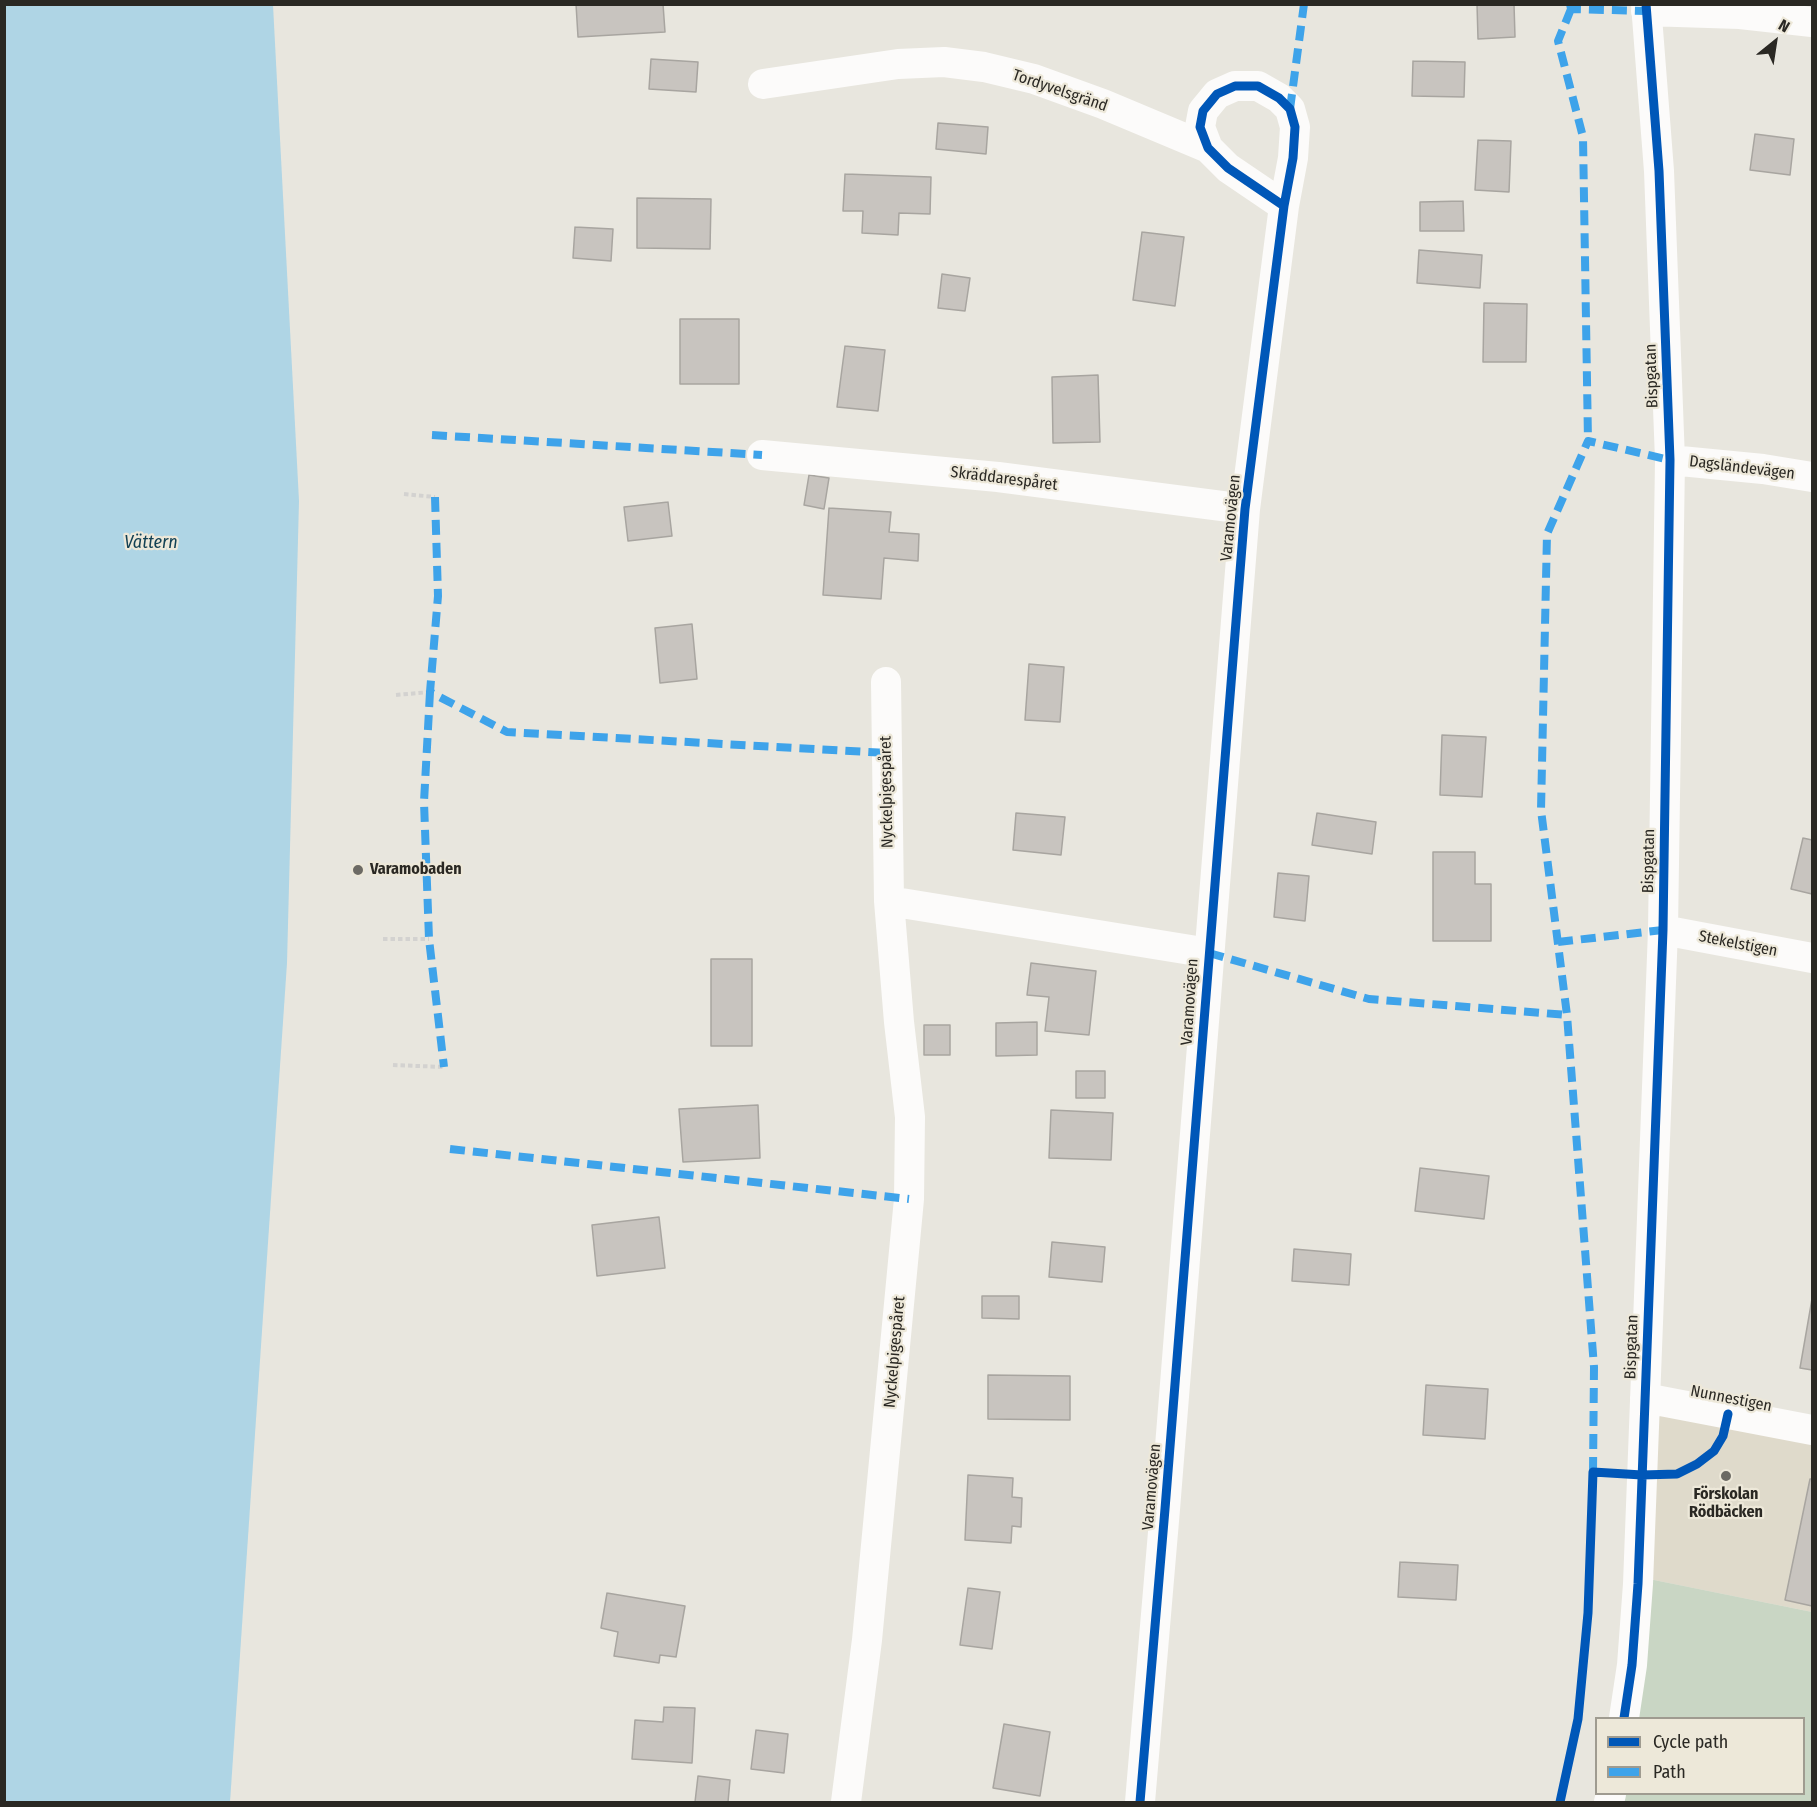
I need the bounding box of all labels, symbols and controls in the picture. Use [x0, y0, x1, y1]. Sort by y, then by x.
north arrow [1745, 12, 1805, 72]
text: N [1775, 15, 1793, 37]
street label: Tordyvelsgränd [1010, 66, 1110, 116]
street label: Bispgatan [1641, 343, 1663, 409]
street label: Dagsländevägen [1688, 452, 1796, 484]
street label: Skräddarespåret [949, 463, 1059, 495]
street label: Varamovägen [1217, 474, 1245, 562]
water label: Vättern [124, 532, 178, 554]
street label: Nyckelpigespåret [876, 736, 898, 848]
street label: Bispgatan [1639, 829, 1659, 893]
place label: Varamobaden [370, 860, 462, 880]
marker: Varamobaden [351, 863, 365, 877]
street label: Stekelstigen [1697, 927, 1779, 961]
street label: Varamovägen [1177, 958, 1203, 1046]
street label: Nyckelpigespåret [881, 1295, 909, 1409]
street label: Bispgatan [1621, 1314, 1643, 1380]
street label: Nunnestigen [1689, 1382, 1773, 1416]
street label: Varamovägen [1139, 1443, 1165, 1531]
marker: Förskolan Rödbäcken [1719, 1469, 1733, 1483]
place label: Förskolan Rödbäcken [1689, 1485, 1763, 1523]
legend [1595, 1717, 1805, 1795]
text: Cycle path [1653, 1731, 1728, 1753]
text: Path [1653, 1761, 1686, 1783]

